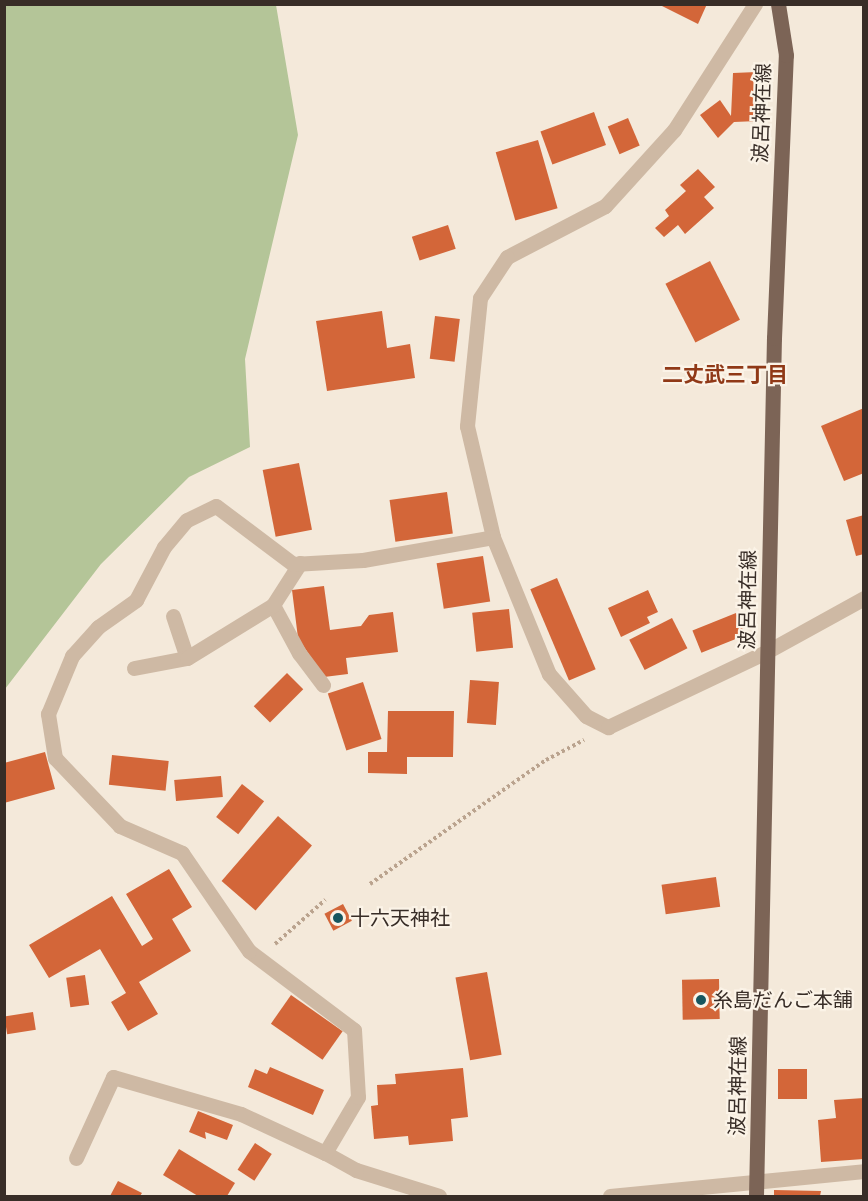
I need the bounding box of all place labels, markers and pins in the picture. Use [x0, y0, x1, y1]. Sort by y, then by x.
place label: 十六天神社 [350, 906, 450, 930]
marker: 十六天神社 [331, 911, 345, 925]
place label: 糸島だんご本舗 [713, 988, 853, 1012]
marker: 糸島だんご本舗 [694, 993, 708, 1007]

